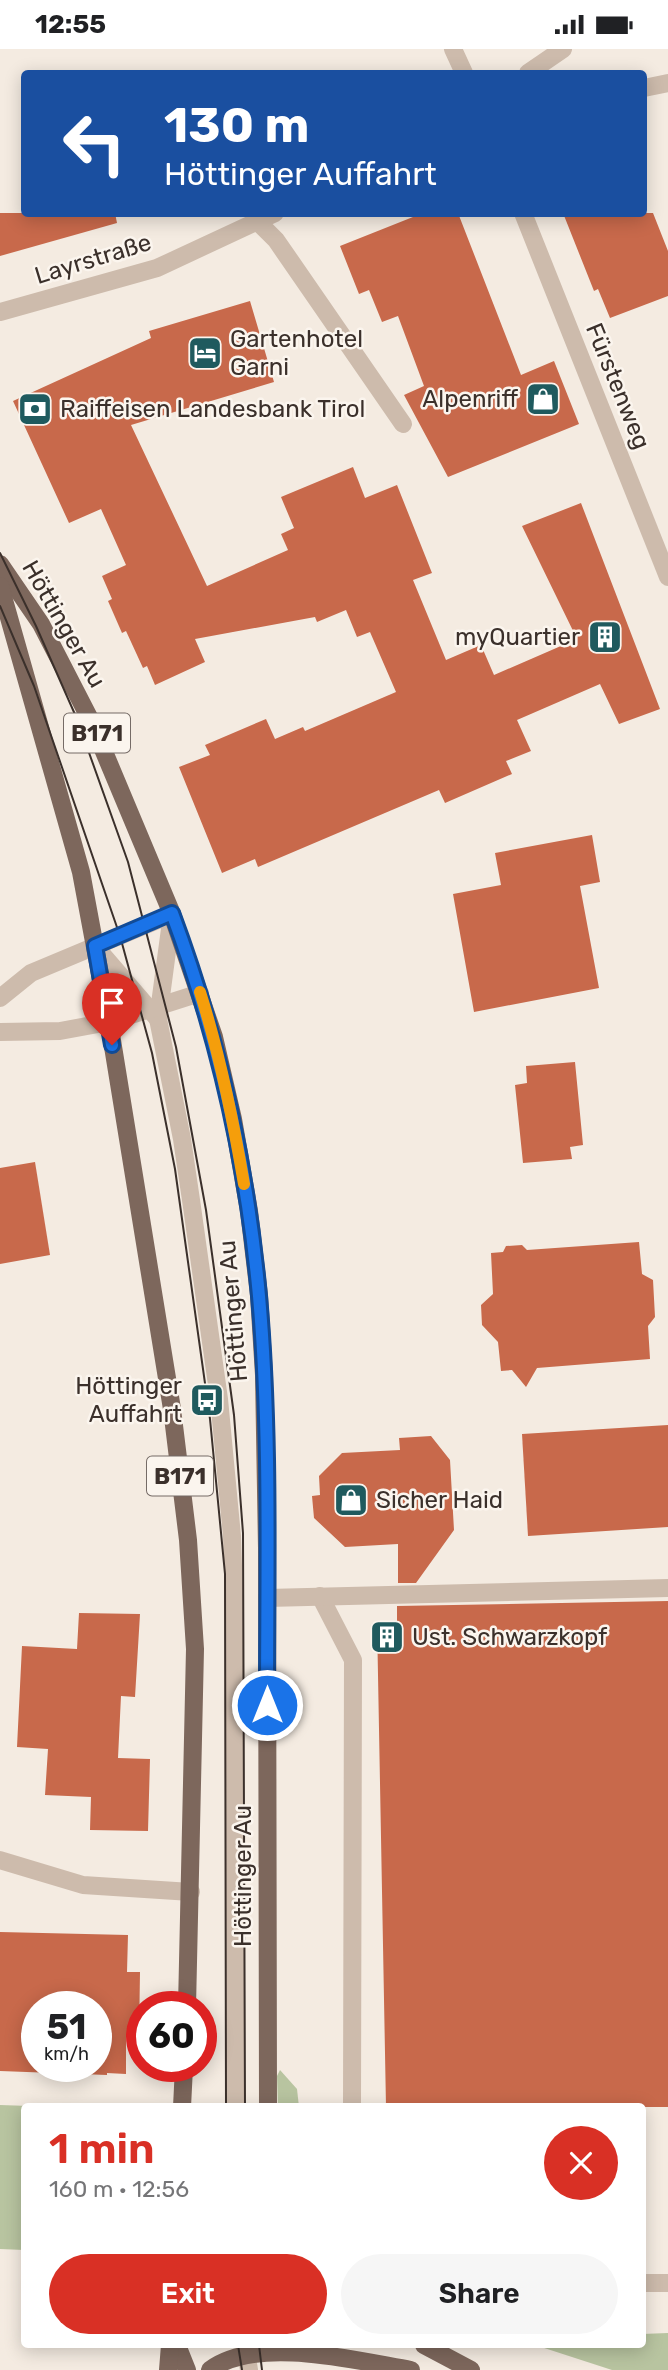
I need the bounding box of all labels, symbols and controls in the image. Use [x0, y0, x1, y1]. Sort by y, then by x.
text: 12:55 [35, 9, 106, 40]
text: 130 m [164, 96, 309, 154]
icon: left [49, 98, 140, 189]
text: Höttinger Auffahrt [164, 155, 437, 193]
street label: Layrstraße [31, 228, 155, 290]
street label: Fürstenweg [580, 319, 656, 453]
place label: Gartenhotel Garni [230, 325, 363, 381]
hotel icon: Gartenhotel Garni [186, 334, 224, 372]
shop icon: Alpenriff [524, 380, 562, 418]
place label: Alpenriff [422, 385, 518, 413]
bank icon: Raiffeisen Landesbank Tirol [16, 390, 54, 428]
place label: Raiffeisen Landesbank Tirol [60, 395, 365, 423]
street label: Höttinger Au [16, 556, 112, 692]
building icon: myQuartier [586, 618, 624, 656]
place label: myQuartier [455, 623, 580, 651]
road number: B171 [64, 713, 130, 753]
pin [82, 973, 142, 1045]
icon: arrive [93, 984, 131, 1022]
street label: Höttinger Au [213, 1239, 253, 1383]
place label: Höttinger Auffahrt [75, 1372, 182, 1428]
bus stop icon: Höttinger Auffahrt [188, 1381, 226, 1419]
road number: B171 [147, 1457, 213, 1495]
shop icon: Sicher Haid [332, 1481, 370, 1519]
place label: Sicher Haid [376, 1486, 503, 1514]
building icon: Ust. Schwarzkopf [368, 1618, 406, 1656]
place label: Ust. Schwarzkopf [412, 1623, 608, 1651]
position arrow [230, 1668, 304, 1742]
street label: Höttinger Au [229, 1805, 257, 1947]
speed limit sign: 60 [126, 1991, 217, 2082]
text: 51 [47, 2006, 86, 2048]
text: km/h [44, 2043, 89, 2065]
text: 1 min [49, 2124, 155, 2174]
button: close [544, 2126, 618, 2200]
text: 160 m · 12:56 [49, 2175, 189, 2203]
button: Exit [49, 2254, 327, 2334]
button: Share [341, 2254, 618, 2334]

